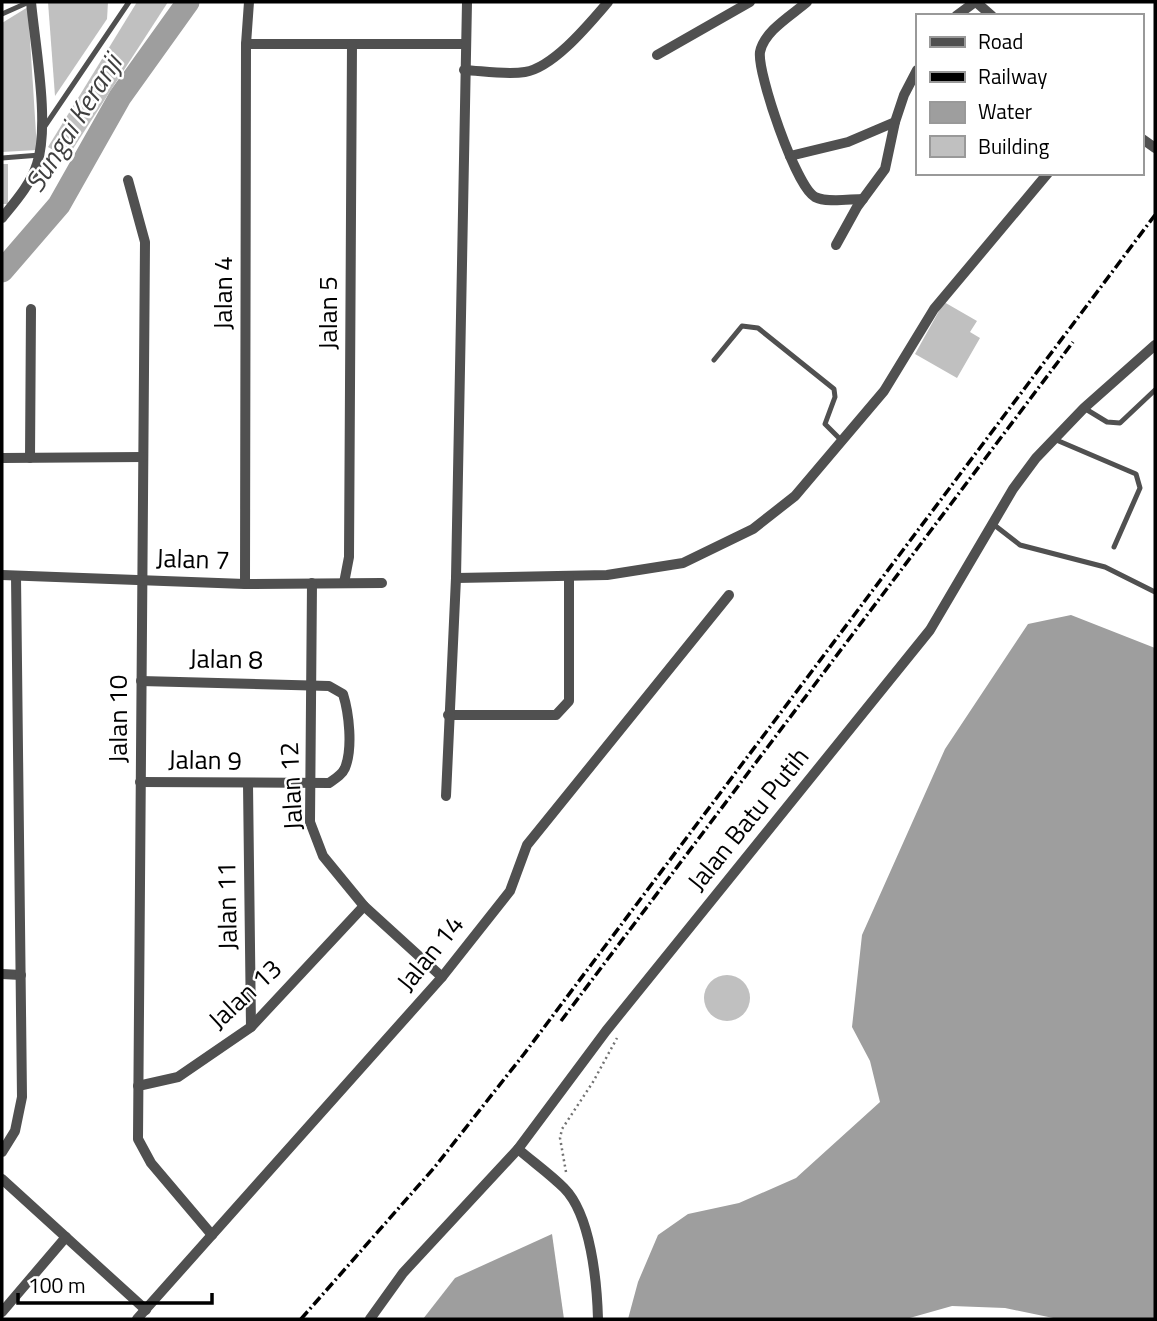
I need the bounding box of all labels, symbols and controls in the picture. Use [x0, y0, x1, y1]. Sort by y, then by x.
legend [916, 14, 1143, 175]
text: Road [978, 25, 1023, 57]
water label: Sungai Keranji [13, 43, 134, 200]
text: Railway [978, 60, 1047, 92]
text: Water [978, 95, 1032, 127]
text: Building [978, 130, 1050, 162]
street label: Jalan 4 [203, 256, 242, 330]
street label: Jalan 5 [308, 276, 347, 350]
street label: Jalan 7 [155, 538, 231, 579]
street label: Jalan 8 [189, 638, 263, 679]
street label: Jalan 10 [98, 675, 137, 763]
street label: Jalan Batu Putih [677, 738, 818, 899]
street label: Jalan 9 [168, 739, 242, 780]
street label: Jalan 12 [269, 741, 312, 831]
street label: Jalan 11 [206, 861, 247, 951]
street label: Jalan 14 [387, 906, 473, 999]
street label: Jalan 13 [199, 949, 290, 1038]
scale bar [18, 1262, 212, 1306]
text: 100 m [28, 1269, 85, 1301]

